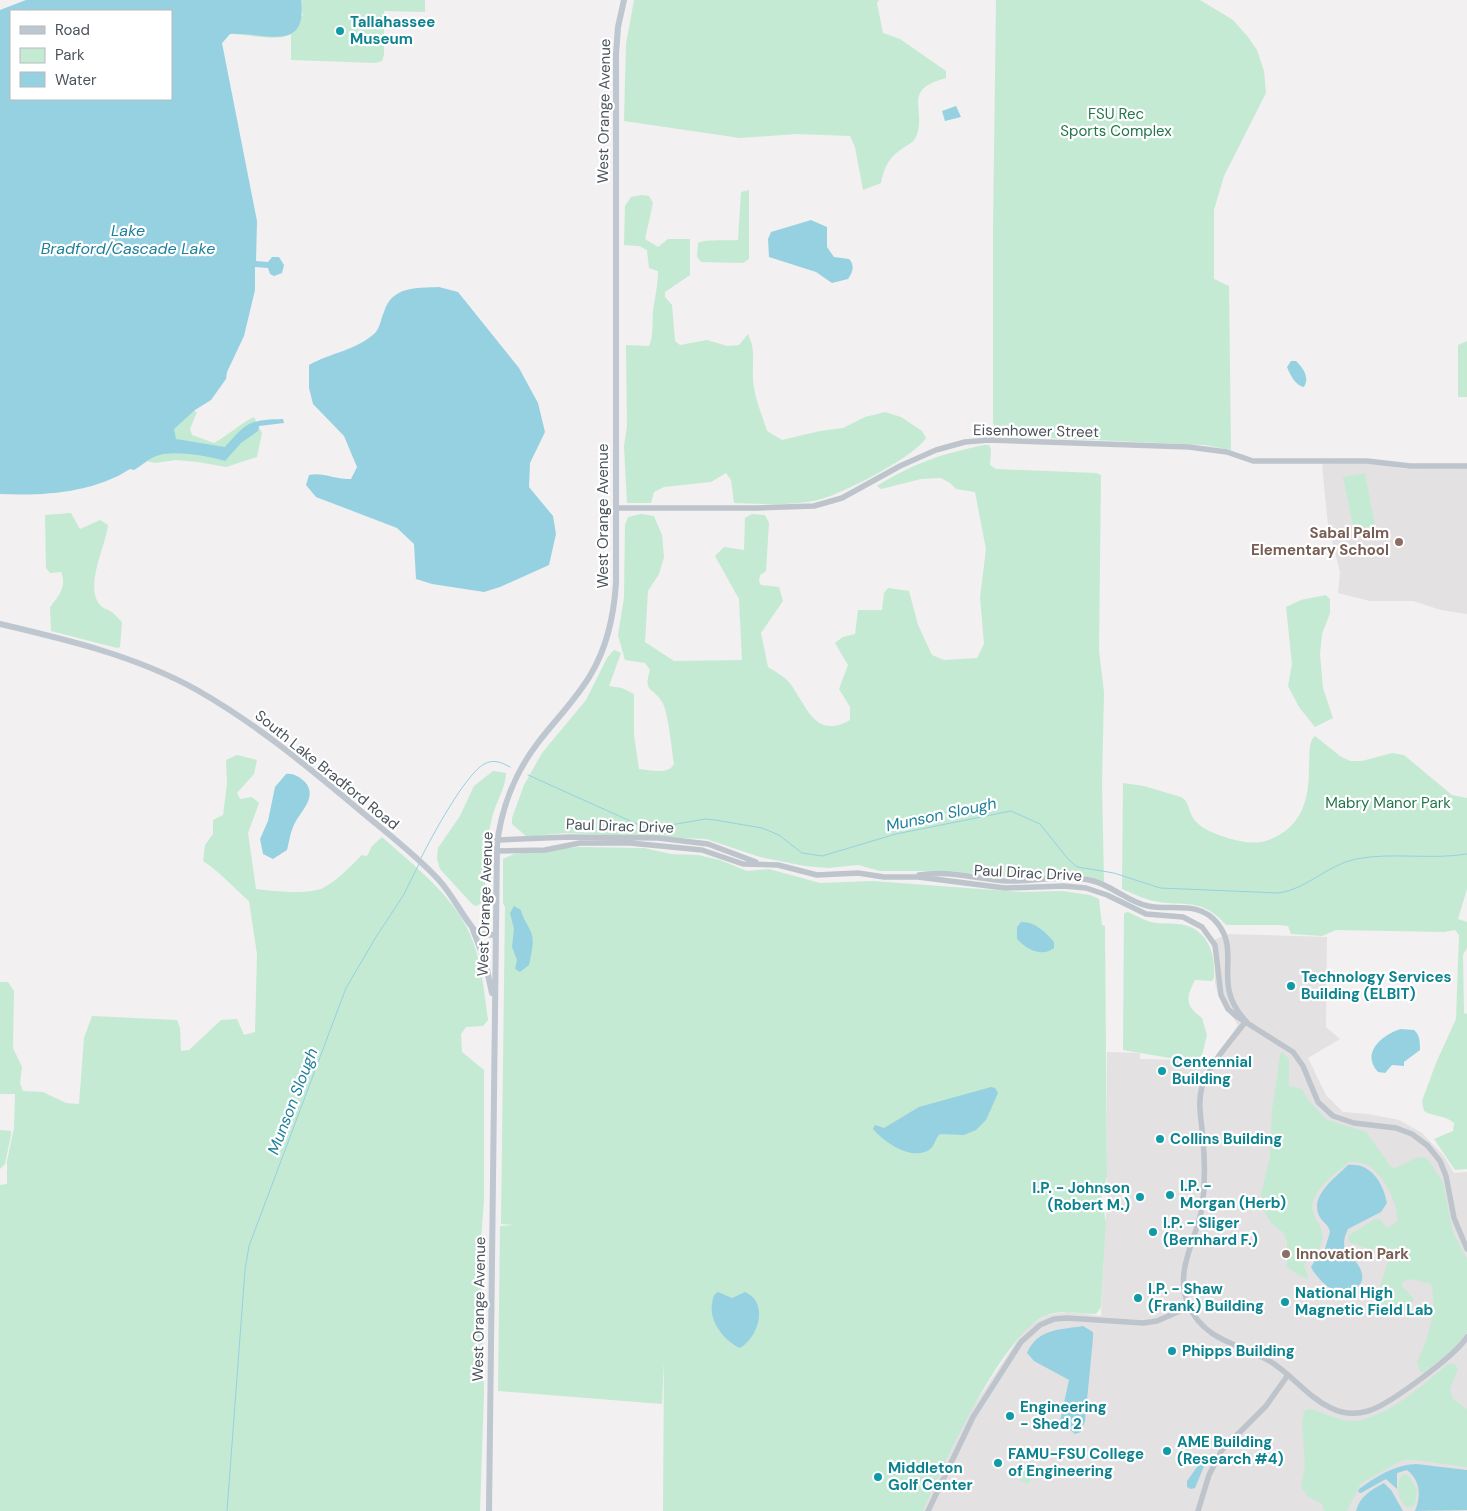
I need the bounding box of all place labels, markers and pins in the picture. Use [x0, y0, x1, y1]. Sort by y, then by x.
place label: Tallahassee Museum [350, 12, 435, 49]
marker: Tallahassee Museum [334, 25, 346, 37]
place label: Sabal Palm Elementary School [1251, 523, 1389, 560]
marker: Sabal Palm Elementary School [1393, 536, 1405, 548]
place label: Technology Services Building (ELBIT) [1301, 967, 1452, 1004]
marker: Technology Services Building (ELBIT) [1285, 980, 1297, 992]
place label: Centennial Building [1172, 1052, 1252, 1089]
marker: Centennial Building [1156, 1065, 1168, 1077]
place label: Collins Building [1170, 1129, 1282, 1149]
marker: Collins Building [1154, 1133, 1166, 1145]
place label: I.P. - Morgan (Herb) [1180, 1176, 1286, 1213]
place label: I.P. - Johnson (Robert M.) [1032, 1178, 1130, 1215]
marker: I.P. - Morgan (Herb) [1164, 1189, 1176, 1201]
marker: I.P. - Johnson (Robert M.) [1134, 1191, 1146, 1203]
place label: I.P. - Sliger (Bernhard F.) [1163, 1213, 1258, 1250]
marker: I.P. - Sliger (Bernhard F.) [1147, 1226, 1159, 1238]
place label: Innovation Park [1296, 1244, 1409, 1264]
marker: Innovation Park [1280, 1248, 1292, 1260]
place label: I.P. - Shaw (Frank) Building [1148, 1279, 1264, 1316]
place label: National High Magnetic Field Lab [1295, 1283, 1433, 1320]
marker: I.P. - Shaw (Frank) Building [1132, 1292, 1144, 1304]
marker: National High Magnetic Field Lab [1279, 1296, 1291, 1308]
place label: Phipps Building [1182, 1341, 1295, 1361]
marker: Phipps Building [1166, 1345, 1178, 1357]
place label: Engineering - Shed 2 [1020, 1397, 1107, 1434]
marker: Engineering - Shed 2 [1004, 1410, 1016, 1422]
place label: AME Building (Research #4) [1177, 1432, 1284, 1469]
place label: FAMU-FSU College of Engineering [1008, 1444, 1144, 1481]
marker: AME Building (Research #4) [1161, 1445, 1173, 1457]
marker: FAMU-FSU College of Engineering [992, 1457, 1004, 1469]
place label: Middleton Golf Center [888, 1458, 973, 1495]
marker: Middleton Golf Center [872, 1471, 884, 1483]

